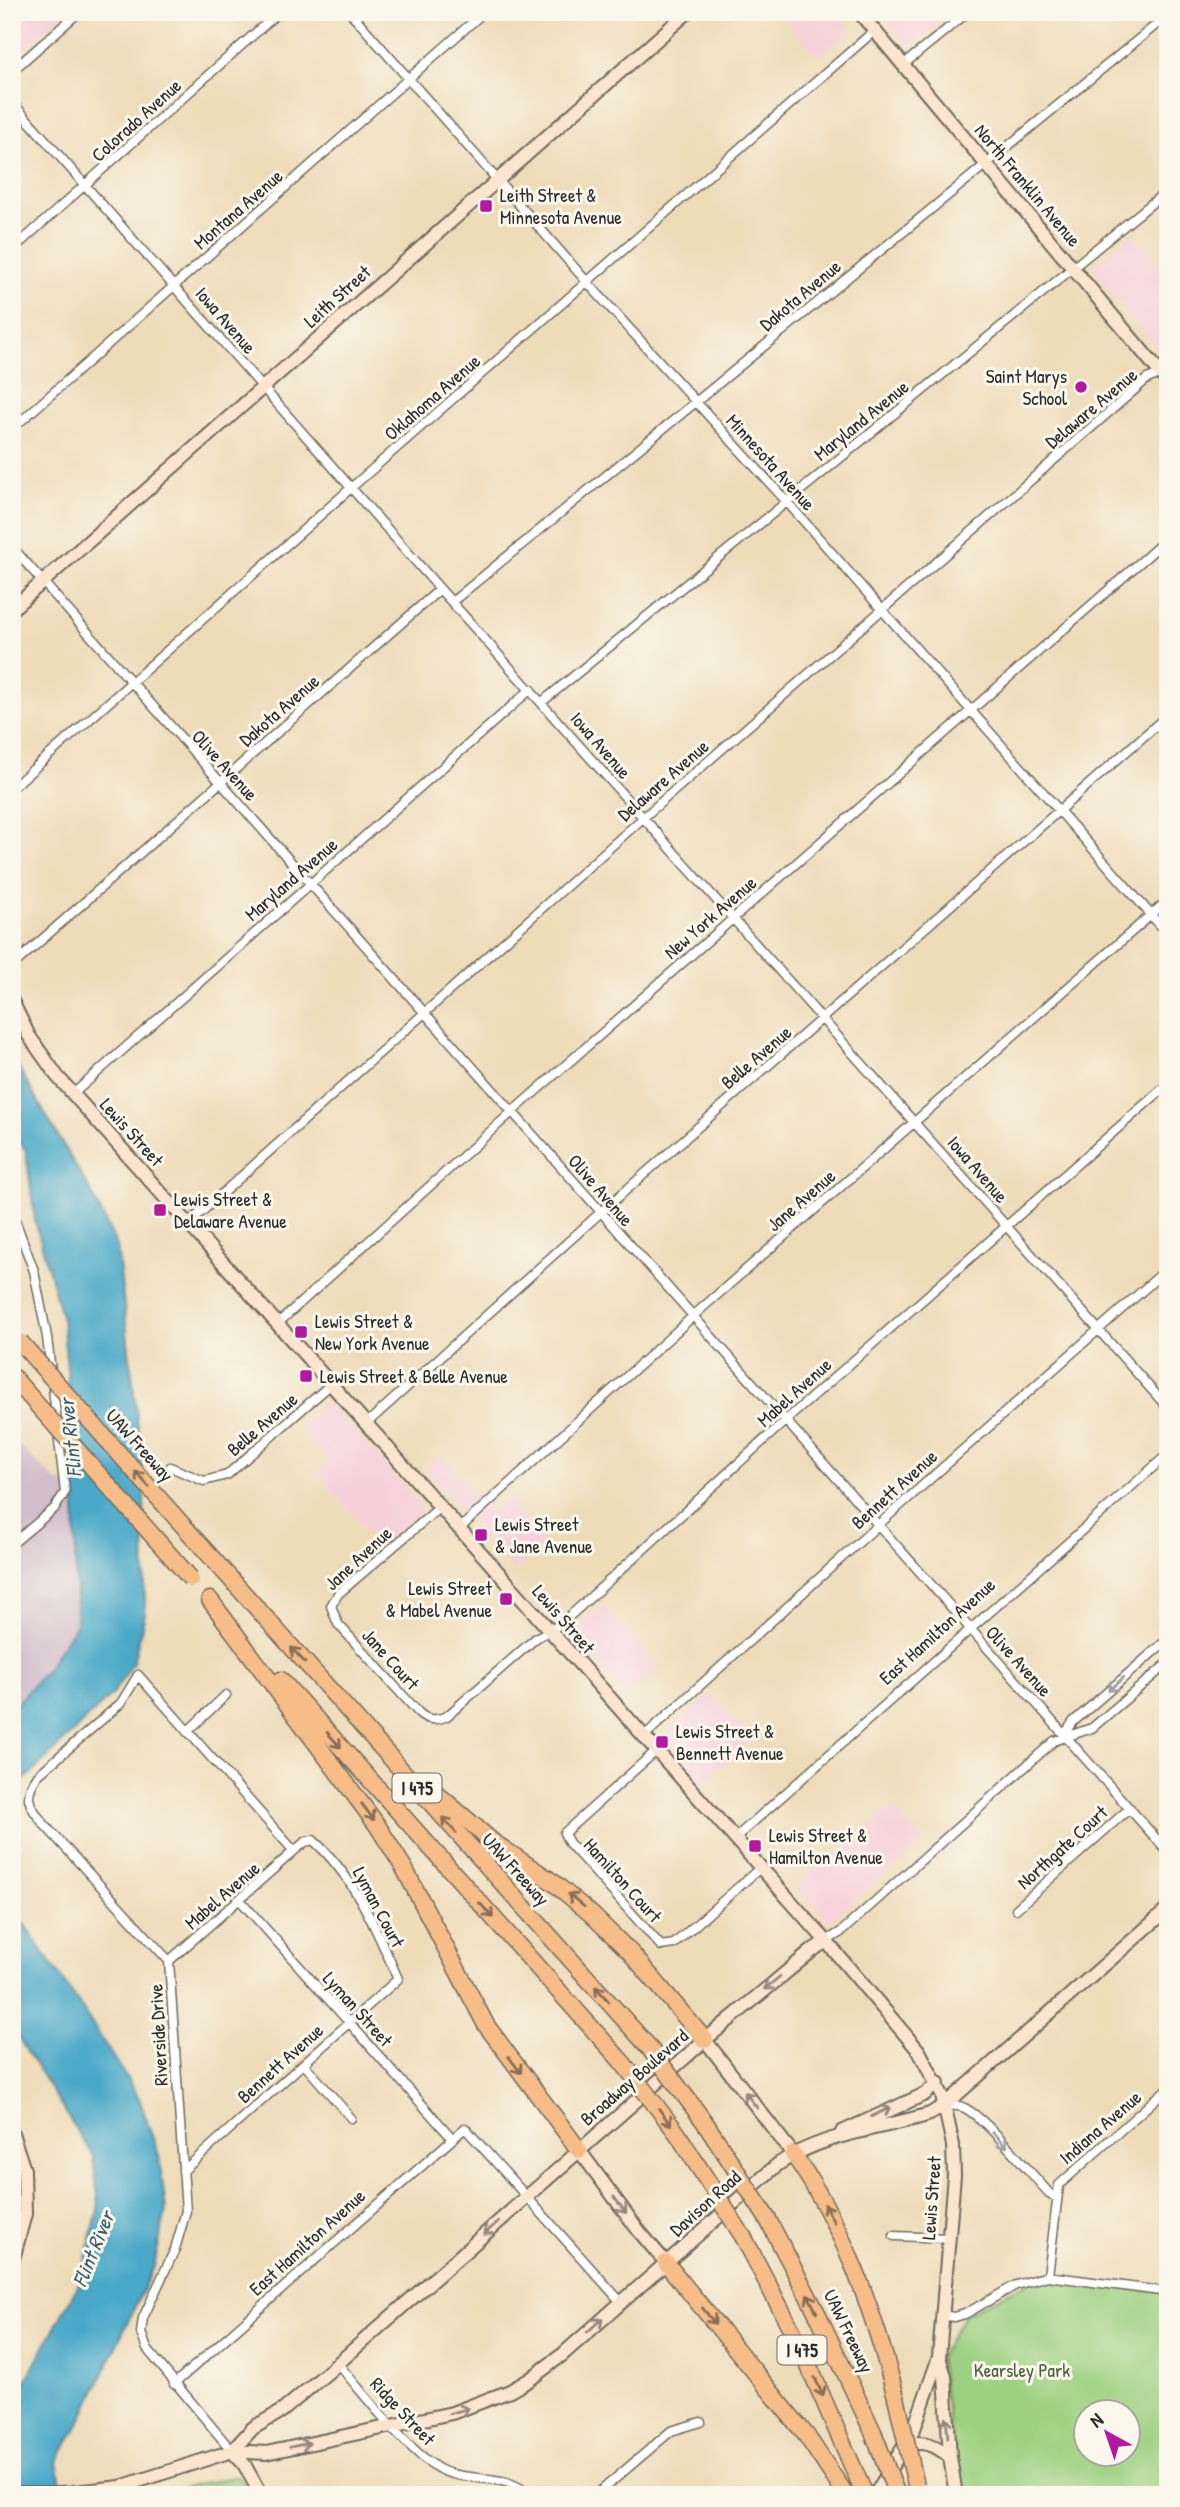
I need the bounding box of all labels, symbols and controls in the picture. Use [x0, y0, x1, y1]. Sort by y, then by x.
street label: Colorado Avenue [85, 72, 187, 168]
street label: North Franklin Avenue [969, 118, 1087, 252]
street label: Montana Avenue [188, 163, 288, 255]
place label: Leith Street & Minnesota Avenue [500, 182, 622, 230]
marker: Leith Street & Minnesota Avenue [478, 198, 494, 214]
street label: Dakota Avenue [754, 253, 846, 337]
street label: Leith Street [298, 259, 377, 333]
street label: Iowa Avenue [190, 281, 263, 359]
street label: Oklahoma Avenue [378, 348, 486, 446]
street label: Delaware Avenue [1039, 362, 1143, 454]
place label: Saint Marys School [986, 363, 1068, 411]
street label: Maryland Avenue [808, 373, 914, 466]
marker: Saint Marys School [1073, 379, 1089, 395]
street label: Minnesota Avenue [721, 408, 822, 516]
street label: Dakota Avenue [233, 668, 325, 752]
street label: Iowa Avenue [565, 706, 638, 784]
street label: Olive Avenue [186, 724, 264, 807]
street label: Delaware Avenue [612, 733, 714, 827]
street label: Maryland Avenue [239, 831, 343, 927]
street label: New York Avenue [658, 869, 762, 964]
street label: Belle Avenue [715, 1019, 797, 1095]
street label: Lewis Street [94, 1092, 170, 1172]
street label: Iowa Avenue [942, 1130, 1015, 1208]
street label: Olive Avenue [562, 1148, 640, 1232]
street label: Jane Avenue [761, 1163, 841, 1237]
place label: Lewis Street & Delaware Avenue [174, 1186, 287, 1234]
marker: Lewis Street & Delaware Avenue [152, 1202, 168, 1218]
place label: Lewis Street & New York Avenue [315, 1308, 430, 1356]
marker: Lewis Street & New York Avenue [293, 1324, 309, 1340]
street label: Mabel Avenue [751, 1351, 837, 1432]
place label: Lewis Street & Belle Avenue [320, 1363, 508, 1389]
marker: Lewis Street & Belle Avenue [298, 1368, 314, 1384]
street label: Belle Avenue [221, 1386, 303, 1462]
water label: Flint River [51, 1394, 89, 1479]
street label: UAW Freeway [100, 1403, 180, 1487]
street label: Bennett Avenue [845, 1443, 943, 1535]
one-way arrow [134, 1470, 150, 1488]
place label: Lewis Street & Jane Avenue [495, 1511, 593, 1559]
street label: Jane Avenue [319, 1520, 398, 1596]
marker: Lewis Street & Jane Avenue [473, 1527, 489, 1543]
street label: East Hamilton Avenue [873, 1572, 1001, 1690]
place label: Lewis Street & Mabel Avenue [386, 1575, 492, 1623]
street label: Lewis Street [527, 1579, 602, 1659]
marker: Lewis Street & Mabel Avenue [498, 1591, 514, 1607]
street label: Olive Avenue [980, 1620, 1058, 1703]
street label: Jane Court [356, 1623, 426, 1696]
one-way arrow [290, 1647, 307, 1664]
one-way arrow [1107, 1676, 1125, 1692]
place label: Lewis Street & Bennett Avenue [676, 1718, 784, 1766]
one-way arrow [326, 1731, 343, 1748]
marker: Lewis Street & Bennett Avenue [654, 1734, 670, 1750]
road number: I 475 [392, 1773, 442, 1802]
street label: Northgate Court [1011, 1799, 1113, 1895]
one-way arrow [360, 1802, 375, 1821]
one-way arrow [441, 1816, 457, 1834]
place label: Lewis Street & Hamilton Avenue [769, 1822, 883, 1870]
street label: UAW Freeway [476, 1827, 556, 1911]
street label: Hamilton Court [578, 1832, 668, 1928]
marker: Lewis Street & Hamilton Avenue [747, 1838, 763, 1854]
street label: Mabel Avenue [179, 1855, 265, 1935]
street label: Lyman Court [347, 1862, 411, 1952]
one-way arrow [567, 1893, 585, 1908]
one-way arrow [478, 1900, 494, 1918]
street label: Lyman Street [317, 1966, 399, 2052]
one-way arrow [764, 1976, 782, 1991]
street label: Riverside Drive [142, 1983, 174, 2087]
one-way arrow [593, 1986, 610, 2003]
street label: Bennett Avenue [231, 2017, 329, 2109]
street label: Broadway Boulevard [574, 2022, 694, 2131]
one-way arrow [507, 2056, 522, 2075]
street label: Indiana Avenue [1053, 2084, 1147, 2170]
one-way arrow [744, 2091, 759, 2109]
one-way arrow [870, 2105, 891, 2119]
one-way arrow [658, 2107, 672, 2126]
one-way arrow [992, 2131, 1009, 2148]
street label: Lewis Street [915, 2155, 947, 2241]
street label: Davison Road [664, 2164, 747, 2242]
street label: East Hamilton Avenue [243, 2183, 371, 2301]
one-way arrow [612, 2195, 627, 2214]
one-way arrow [822, 2203, 836, 2224]
water label: Flint River [65, 2204, 122, 2291]
one-way arrow [482, 2220, 500, 2236]
street label: UAW Freeway [818, 2285, 880, 2377]
one-way arrow [805, 2293, 819, 2314]
one-way arrow [701, 2307, 717, 2325]
one-way arrow [586, 2317, 604, 2333]
road number: I 475 [778, 2336, 826, 2364]
park label: Kearsley Park [974, 2357, 1070, 2383]
street label: Ridge Street [365, 2371, 442, 2451]
one-way arrow [813, 2376, 826, 2397]
north arrow [1072, 2398, 1142, 2468]
one-way arrow [447, 2404, 470, 2417]
text: N [1084, 2407, 1108, 2433]
one-way arrow [941, 2416, 954, 2439]
one-way arrow [288, 2438, 311, 2452]

